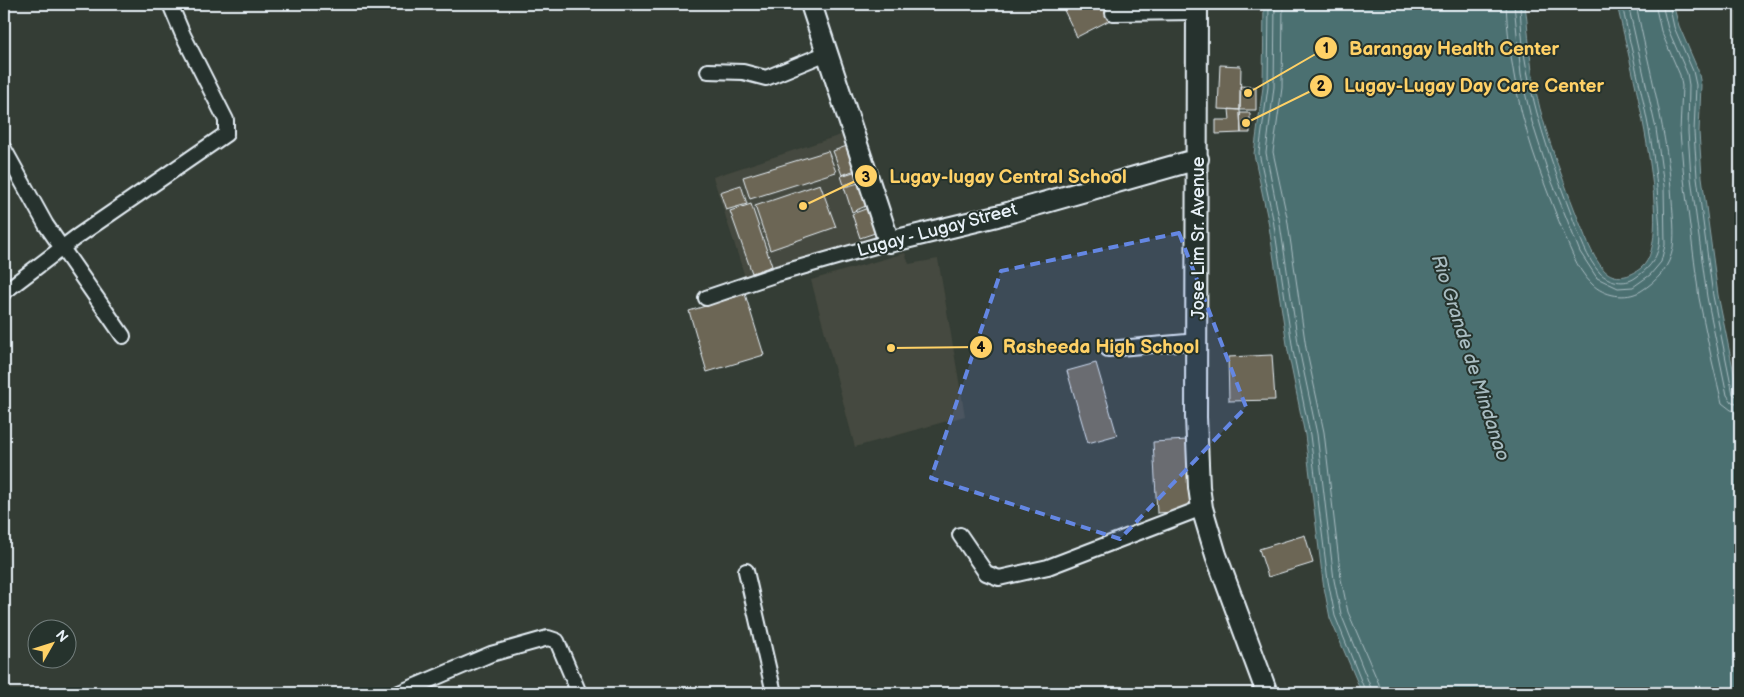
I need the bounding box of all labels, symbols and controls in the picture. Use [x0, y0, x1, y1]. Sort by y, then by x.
callout: Barangay Health Center [1314, 31, 1569, 65]
text: Barangay Health Center [1349, 38, 1559, 61]
text: 1 [1323, 39, 1329, 58]
callout: Lugay-Lugay Day Care Center [1308, 69, 1614, 103]
text: Lugay-Lugay Day Care Center [1344, 75, 1604, 98]
text: 2 [1317, 77, 1326, 96]
street label: Jose Lim Sr. Avenue [1188, 156, 1209, 319]
callout: Lugay-lugay Central School [854, 159, 1137, 193]
text: Lugay-lugay Central School [889, 166, 1127, 189]
text: 3 [862, 168, 871, 187]
street label: Lugay - Lugay Street [855, 198, 1020, 261]
water label: Rio Grande de Mindanao [1426, 252, 1514, 464]
callout: Rasheeda High School [968, 330, 1210, 364]
text: Rasheeda High School [1003, 336, 1199, 359]
text: 4 [977, 338, 986, 357]
north arrow [28, 620, 78, 670]
text: N [52, 627, 72, 646]

